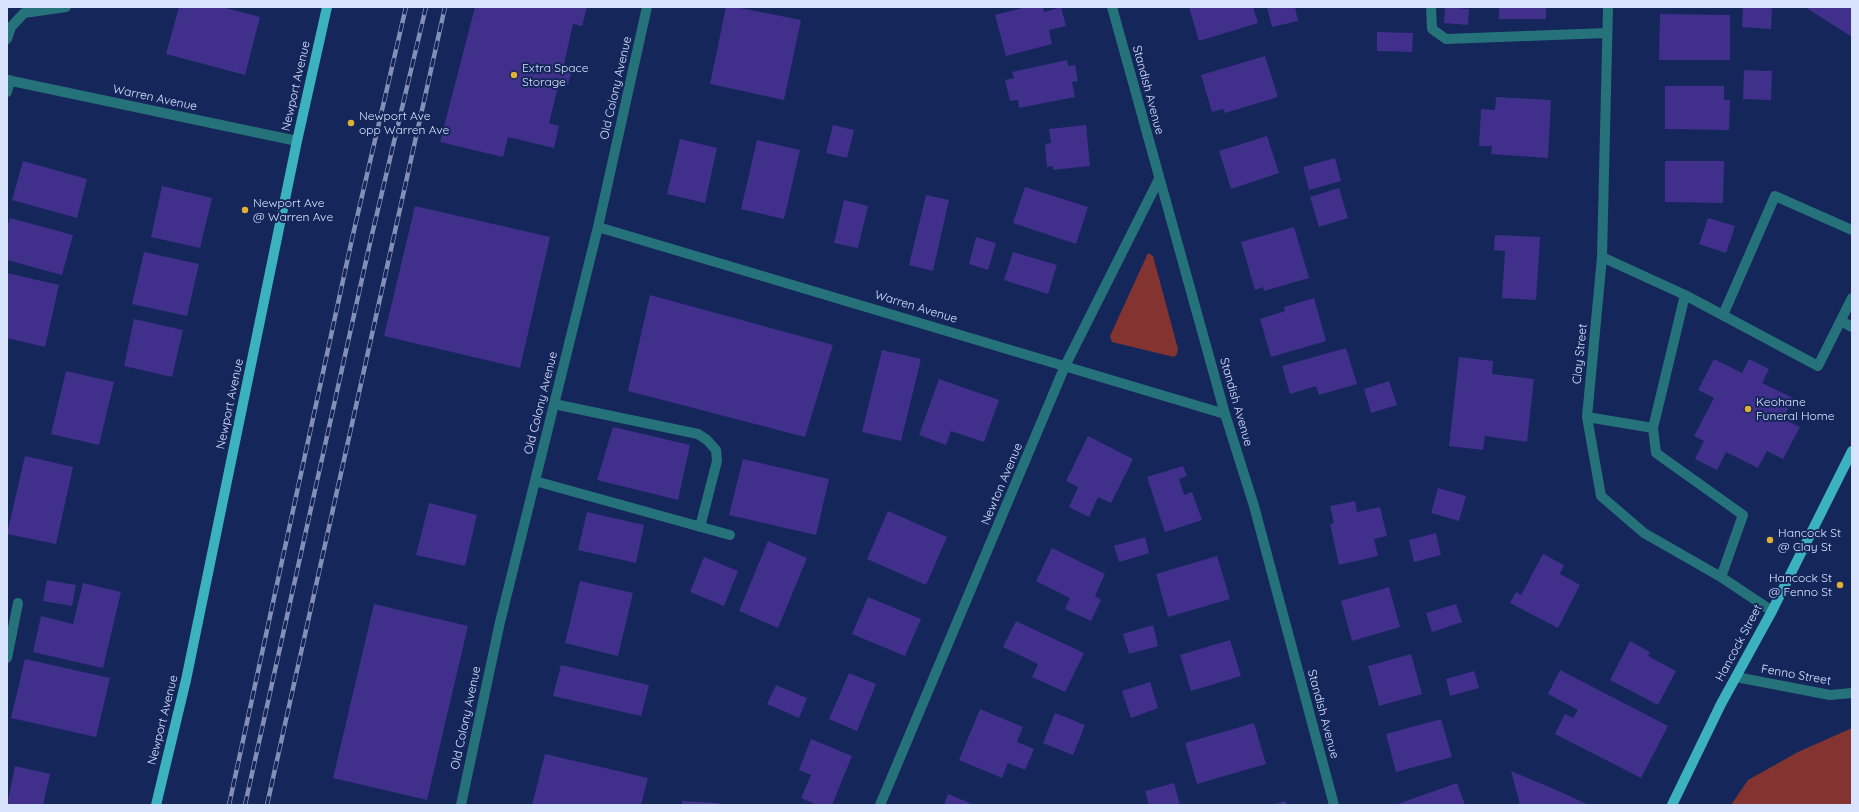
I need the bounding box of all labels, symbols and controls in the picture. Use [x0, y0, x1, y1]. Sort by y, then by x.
street label: Old Colony Avenue [597, 35, 635, 141]
street label: Newport Avenue [279, 40, 313, 132]
street label: Standish Avenue [1129, 44, 1167, 136]
place label: Extra Space Storage [522, 61, 589, 89]
marker: Extra Space Storage [509, 70, 519, 80]
street label: Warren Avenue [112, 82, 198, 114]
place label: Newport Ave opp Warren Ave [359, 109, 449, 137]
marker: Newport Ave opp Warren Ave [346, 118, 356, 128]
place label: Newport Ave @ Warren Ave [253, 196, 333, 224]
marker: Newport Ave @ Warren Ave [240, 205, 250, 215]
street label: Warren Avenue [873, 288, 959, 326]
street label: Clay Street [1570, 323, 1590, 385]
street label: Old Colony Avenue [521, 350, 561, 456]
street label: Standish Avenue [1216, 356, 1256, 448]
street label: Newport Avenue [213, 357, 247, 451]
place label: Keohane Funeral Home [1756, 395, 1835, 423]
marker: Keohane Funeral Home [1743, 404, 1753, 414]
street label: Newton Avenue [978, 441, 1026, 527]
place label: Hancock St @ Clay St [1778, 526, 1841, 554]
marker: Hancock St @ Clay St [1765, 535, 1775, 545]
place label: Hancock St @ Fenno St [1768, 571, 1832, 599]
marker: Hancock St @ Fenno St [1835, 580, 1845, 590]
street label: Hancock Street [1713, 602, 1765, 684]
street label: Fenno Street [1760, 662, 1832, 688]
street label: Old Colony Avenue [448, 665, 484, 771]
street label: Standish Avenue [1304, 668, 1342, 760]
street label: Newport Avenue [145, 674, 181, 766]

